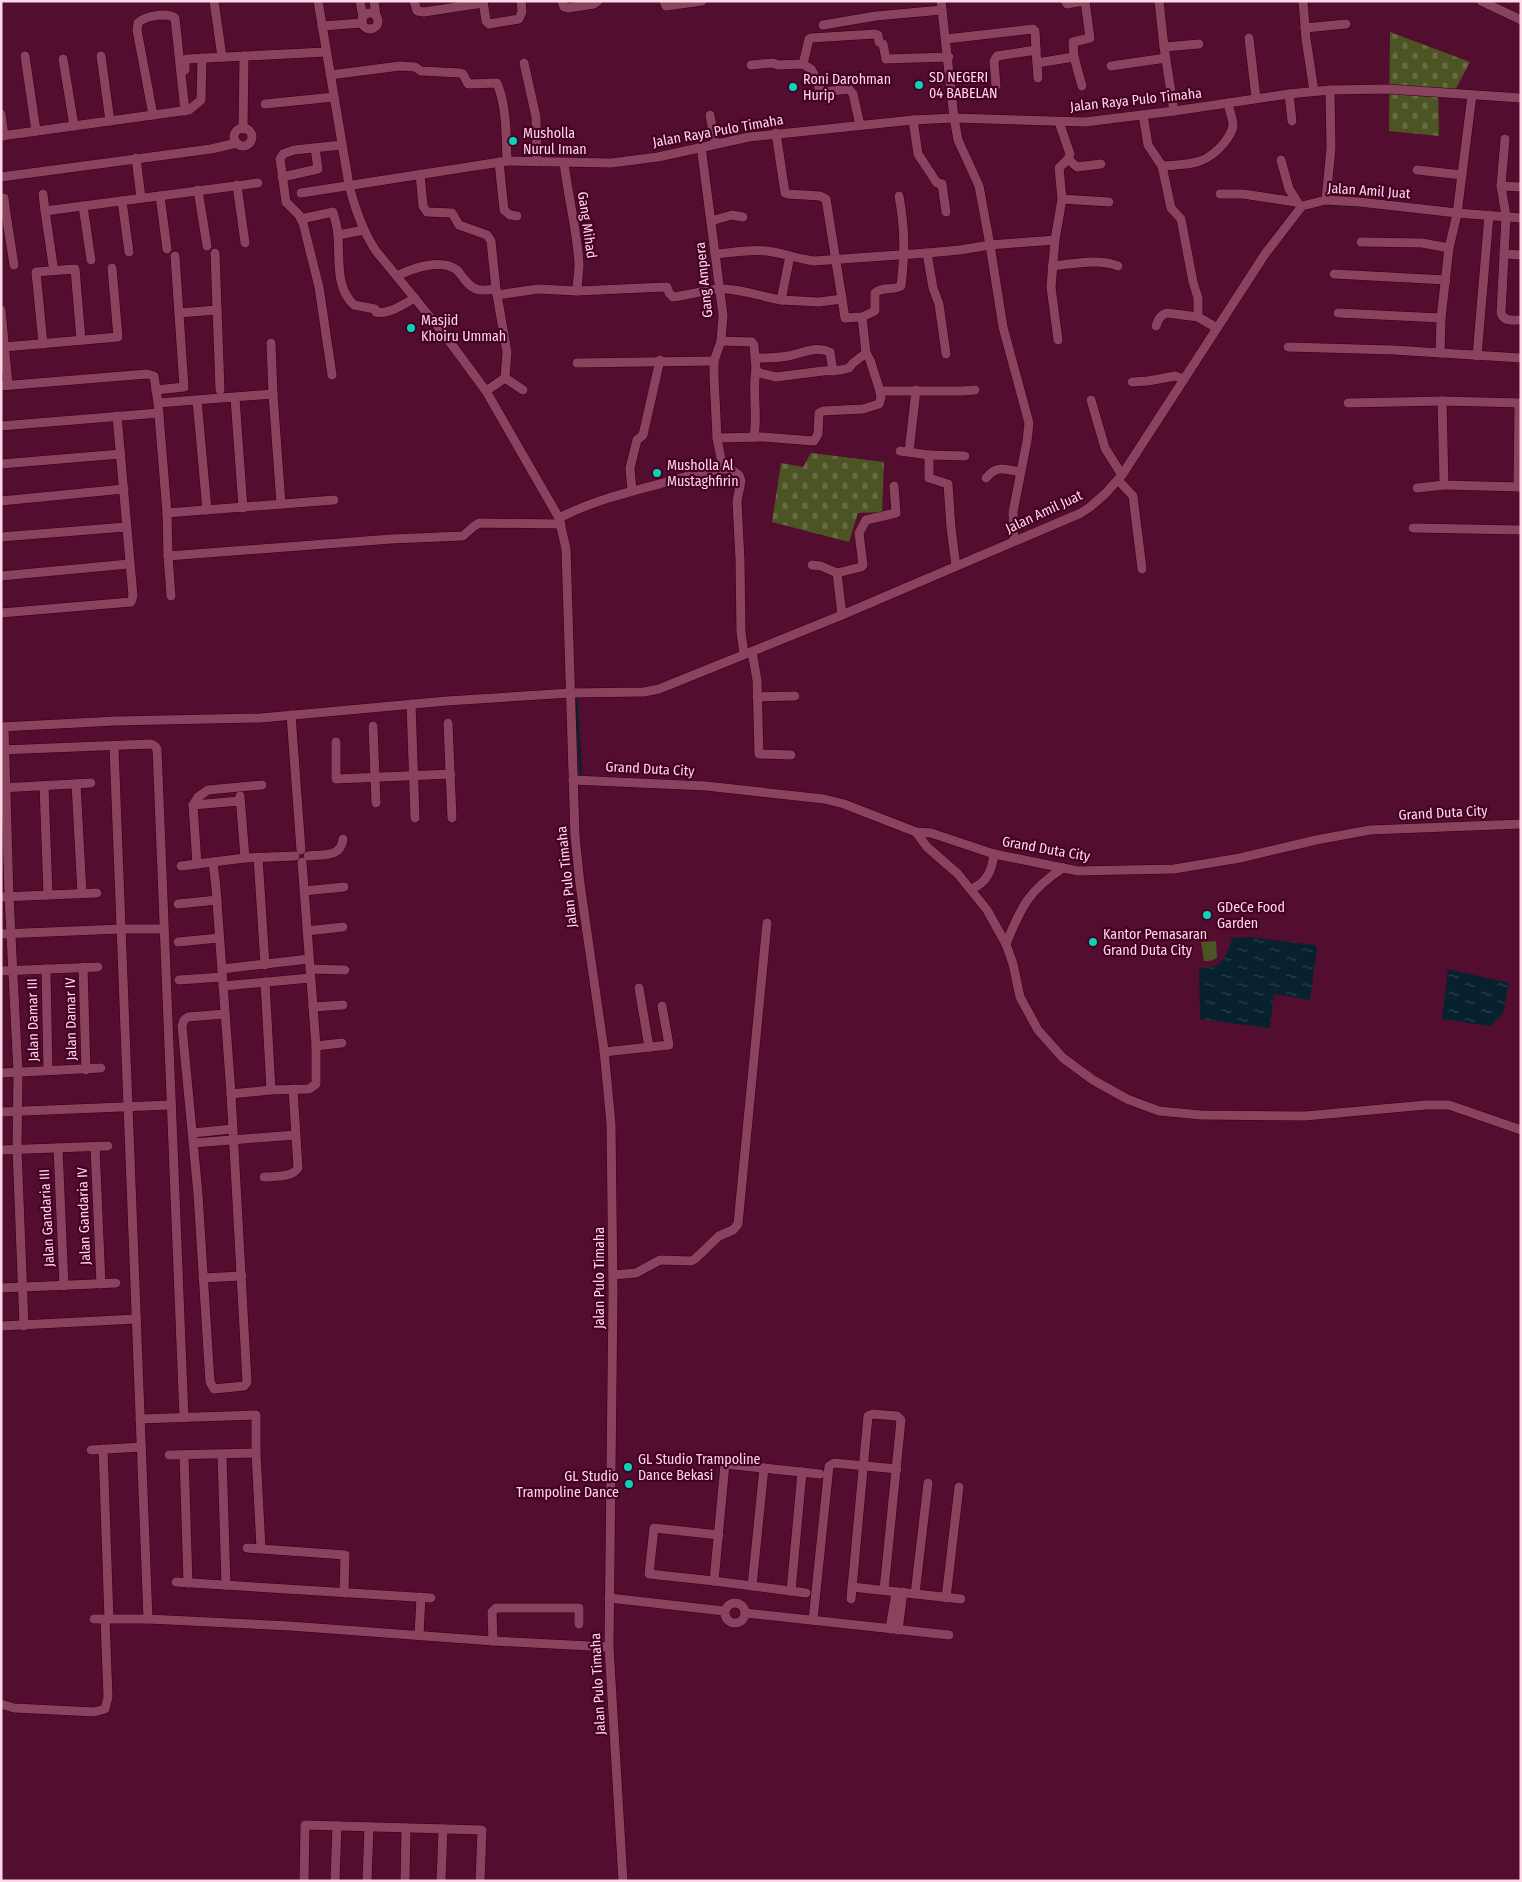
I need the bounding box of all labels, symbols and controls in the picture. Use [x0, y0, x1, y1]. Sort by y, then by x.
place label: SD NEGERI 04 BABELAN [929, 69, 998, 102]
place label: Roni Darohman Hurip [803, 71, 891, 104]
marker: SD NEGERI 04 BABELAN [913, 79, 925, 91]
marker: Roni Darohman Hurip [787, 81, 799, 93]
street label: Jalan Raya Pulo Timaha [1069, 85, 1203, 115]
street label: Jalan Raya Pulo Timaha [651, 111, 785, 151]
place label: Musholla Nurul Iman [523, 125, 587, 158]
marker: Musholla Nurul Iman [507, 135, 519, 147]
street label: Jalan Amil Juat [1327, 180, 1411, 202]
street label: Gang Mihad [574, 190, 600, 260]
street label: Gang Ampera [692, 241, 716, 319]
place label: Masjid Khoiru Ummah [421, 312, 506, 345]
marker: Masjid Khoiru Ummah [405, 322, 417, 334]
place label: Musholla Al Mustaghfirin [667, 457, 739, 490]
marker: Musholla Al Mustaghfirin [651, 467, 663, 479]
street label: Jalan Amil Juat [1003, 487, 1086, 537]
street label: Grand Duta City [605, 758, 696, 780]
street label: Grand Duta City [1398, 802, 1489, 824]
street label: Jalan Pulo Timaha [553, 825, 581, 929]
street label: Grand Duta City [1001, 833, 1092, 865]
place label: GDeCe Food Garden [1217, 899, 1285, 932]
marker: GDeCe Food Garden [1201, 909, 1213, 921]
place label: Kantor Pemasaran Grand Duta City [1103, 926, 1207, 959]
marker: Kantor Pemasaran Grand Duta City [1087, 936, 1099, 948]
street label: Jalan Damar IV [62, 976, 80, 1061]
street label: Jalan Damar III [24, 978, 42, 1062]
street label: Jalan Gandaria IV [74, 1166, 94, 1265]
street label: Jalan Gandaria III [36, 1169, 58, 1267]
street label: Jalan Pulo Timaha [591, 1227, 608, 1329]
place label: GL Studio Trampoline Dance Bekasi [638, 1451, 761, 1484]
marker: GL Studio Trampoline Dance Bekasi [622, 1461, 634, 1473]
place label: GL Studio Trampoline Dance [516, 1468, 619, 1501]
marker: GL Studio Trampoline Dance [623, 1478, 635, 1490]
street label: Jalan Pulo Timaha [587, 1632, 609, 1735]

